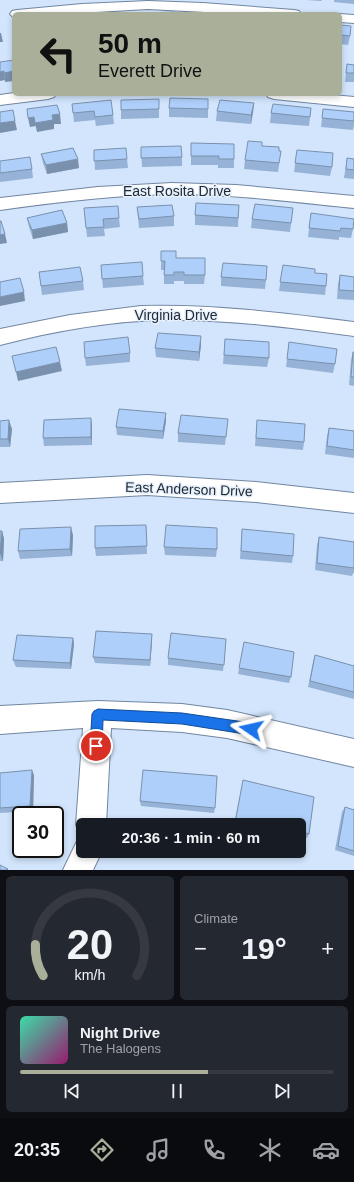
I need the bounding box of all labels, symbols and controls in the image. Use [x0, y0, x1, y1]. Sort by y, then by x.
icon: left [32, 28, 84, 80]
text: 50 m [98, 28, 162, 59]
text: Everett Drive [98, 61, 202, 81]
street label: East Rosita Drive [123, 183, 231, 199]
street label: Virginia Drive [135, 307, 218, 323]
street label: East Anderson Drive [125, 479, 253, 499]
position arrow [230, 708, 272, 750]
pin [79, 729, 113, 763]
icon: arrive [85, 735, 107, 757]
speed limit sign: 30 [12, 806, 64, 858]
text: 20:36 · 1 min · 60 m [122, 829, 260, 846]
text: Climate [194, 911, 238, 926]
text: 20 [67, 921, 113, 968]
text: 19° [241, 932, 287, 965]
text: − [194, 936, 207, 961]
text: + [321, 936, 334, 961]
text: km/h [75, 967, 106, 983]
text: Night Drive [80, 1024, 160, 1041]
text: The Halogens [80, 1041, 161, 1056]
icon: previous [61, 1080, 83, 1102]
icon: pause [166, 1080, 188, 1102]
icon: next [271, 1080, 293, 1102]
icon: directions [88, 1136, 116, 1164]
icon: music [144, 1136, 172, 1164]
icon: phone [200, 1136, 228, 1164]
icon: climate [256, 1136, 284, 1164]
icon: car [312, 1136, 340, 1164]
text: 20:35 [14, 1140, 60, 1160]

